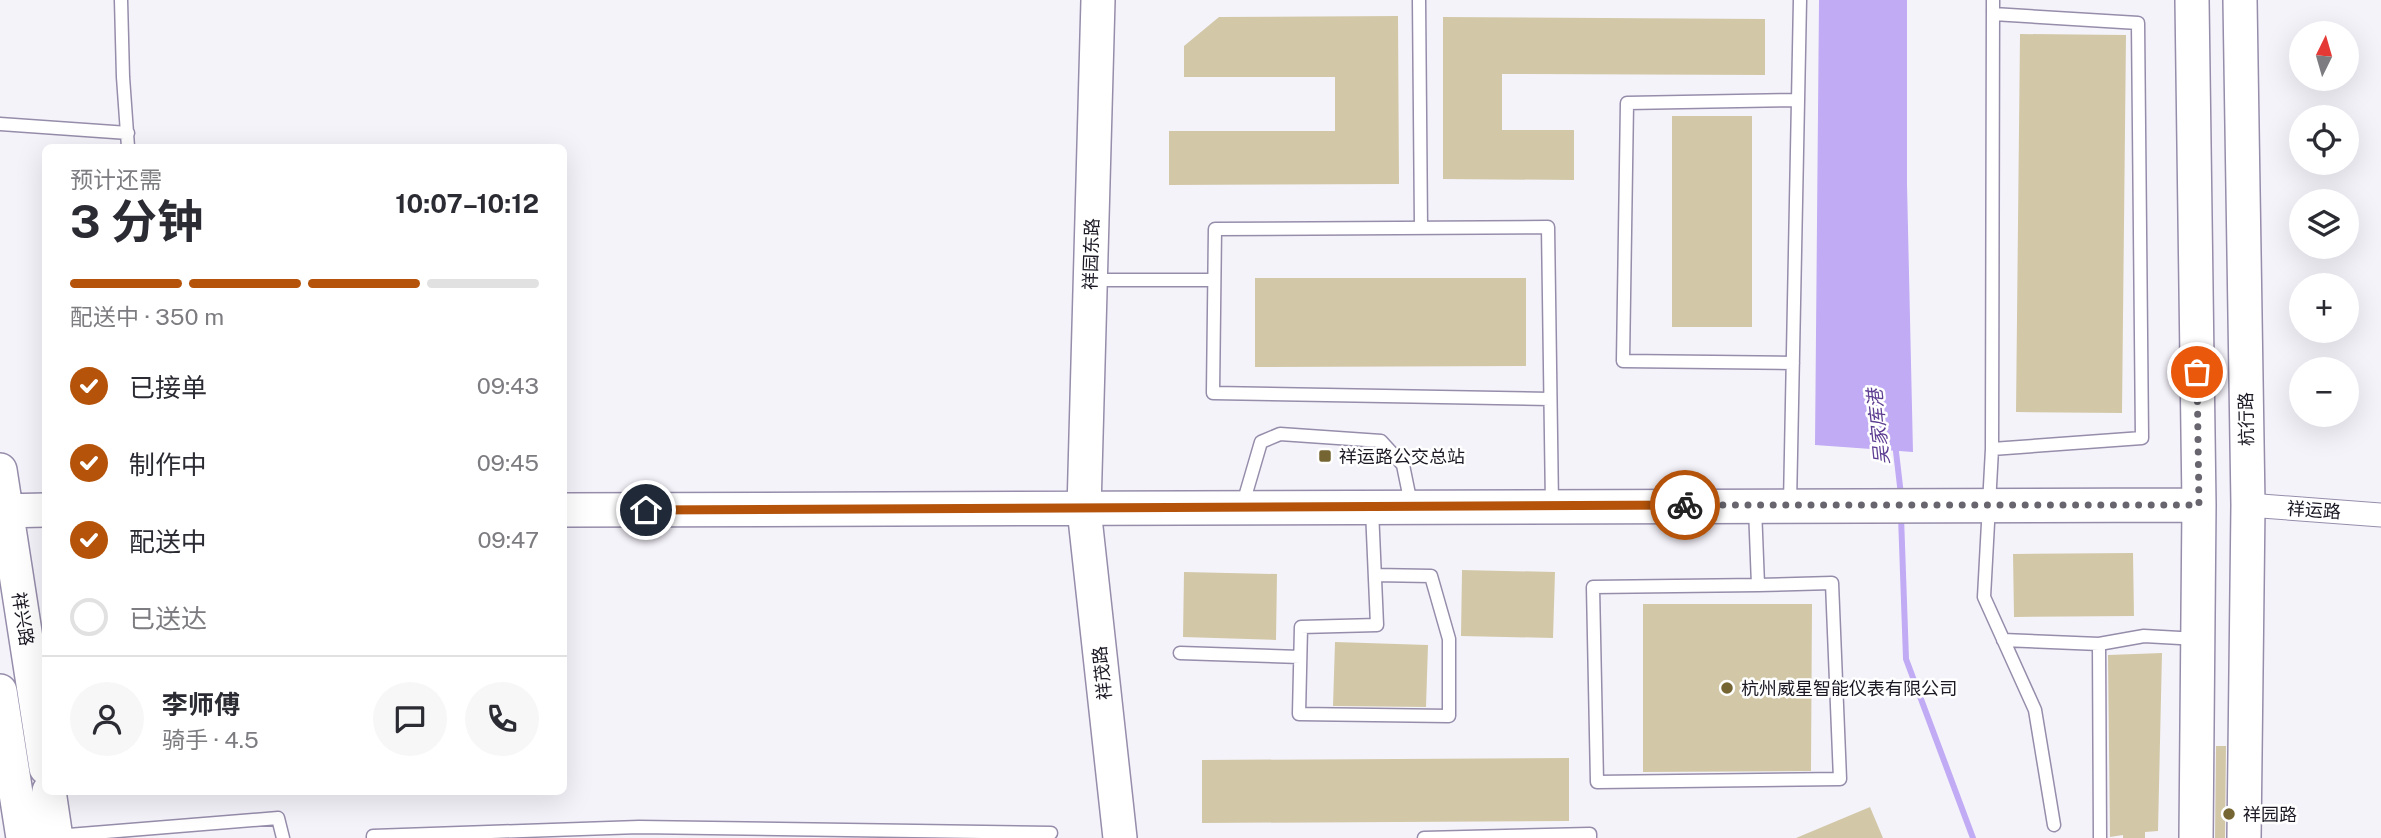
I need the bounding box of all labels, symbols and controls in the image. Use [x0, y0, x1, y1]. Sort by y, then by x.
north arrow [2289, 21, 2359, 91]
map controls [2289, 21, 2359, 427]
button: locate [2289, 105, 2359, 175]
text: 预计还需 [70, 166, 162, 193]
text: 10:07–10:12 [395, 188, 539, 219]
button: layers [2289, 189, 2359, 259]
text: 3 分钟 [70, 194, 203, 248]
street label: 祥园东路 [1079, 218, 1103, 290]
button: + [2289, 273, 2359, 343]
text: 配送中 · 350 m [70, 303, 224, 330]
pin [2167, 342, 2227, 402]
icon: bag [2178, 353, 2216, 391]
button: − [2289, 357, 2359, 427]
icon: check [70, 367, 108, 405]
text: 已接单 [129, 372, 207, 403]
text: 09:43 [477, 372, 539, 399]
water label: 吴家库港 [1863, 385, 1893, 466]
street label: 杭行路 [2235, 392, 2257, 446]
icon: check [70, 444, 108, 482]
place label: 祥运路公交总站 [1339, 446, 1465, 467]
marker: 祥运路公交总站 [1317, 448, 1333, 464]
text: 制作中 [129, 449, 207, 480]
text: 09:45 [477, 449, 539, 476]
courier [1650, 470, 1720, 540]
pin [616, 480, 676, 540]
icon: bike [1666, 486, 1704, 524]
icon: home [627, 491, 665, 529]
street label: 祥运路 [2286, 498, 2342, 522]
icon: check [70, 521, 108, 559]
text: 配送中 [129, 526, 207, 557]
text: 09:47 [477, 526, 539, 553]
street label: 祥兴路 [8, 591, 38, 647]
text: 已送达 [129, 603, 207, 634]
street label: 祥茂路 [1089, 645, 1115, 701]
place label: 杭州威星智能仪表有限公司 [1741, 678, 1957, 699]
marker: 杭州威星智能仪表有限公司 [1719, 680, 1735, 696]
button: person [70, 682, 144, 756]
button: chat [373, 682, 447, 756]
button: phone [465, 682, 539, 756]
text: 李师傅 [162, 689, 240, 720]
text: 骑手 · 4.5 [162, 726, 259, 753]
place label: 祥园路 [2243, 804, 2297, 825]
marker: 祥园路 [2221, 806, 2237, 822]

